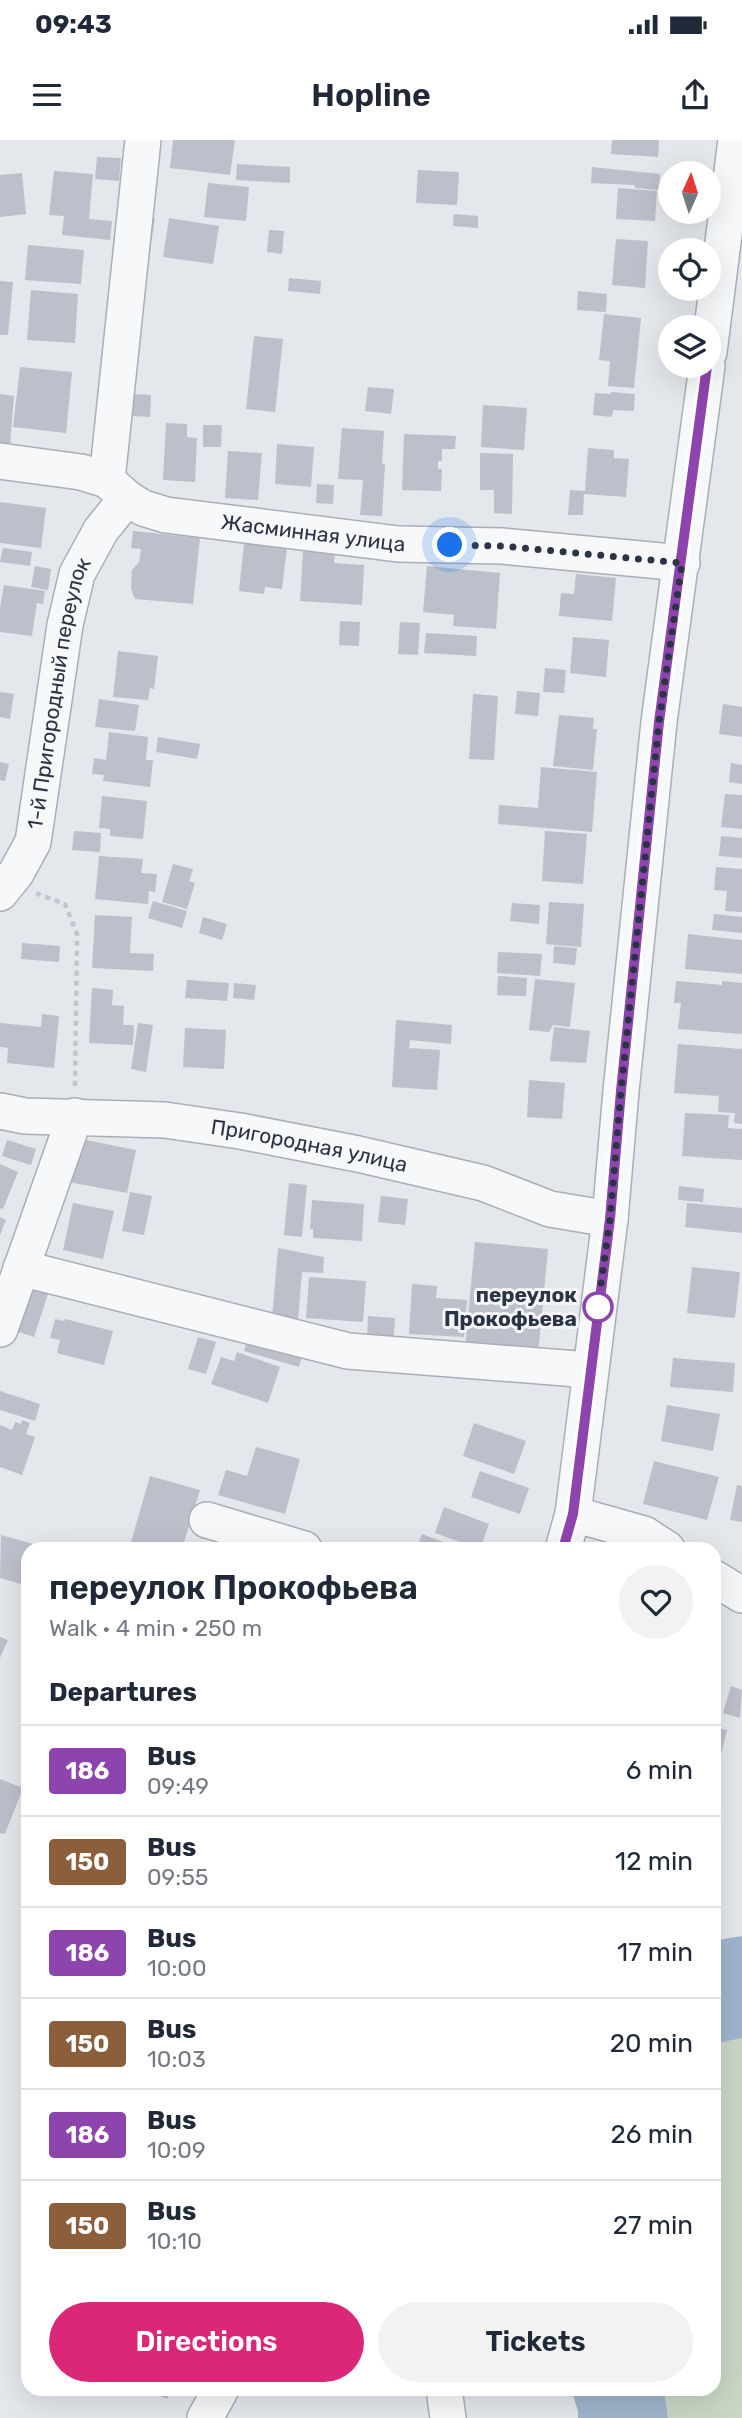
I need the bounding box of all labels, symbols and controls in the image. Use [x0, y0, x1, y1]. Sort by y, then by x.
text: 09:43 [35, 9, 112, 40]
icon: menu [28, 76, 66, 114]
text: Hopline [311, 76, 431, 114]
icon: share [676, 76, 714, 114]
north arrow [658, 161, 721, 224]
map controls [658, 161, 721, 378]
button: locate [658, 238, 721, 301]
button: layers [658, 315, 721, 378]
street label: Жасминная улица [220, 509, 405, 556]
your location [432, 527, 467, 562]
street label: 1-й Пригородный переулок [22, 553, 96, 831]
street label: Пригородная улица [209, 1114, 410, 1177]
place label: переулок Прокофьева [444, 1282, 577, 1331]
marker: переулок Прокофьева [583, 1292, 613, 1322]
button: heart [619, 1565, 693, 1639]
text: переулок Прокофьева [49, 1568, 418, 1607]
text: Walk · 4 min · 250 m [49, 1614, 262, 1642]
text: Departures [49, 1677, 197, 1708]
text: Bus [147, 1741, 196, 1772]
text: 6 min [626, 1755, 693, 1786]
text: 186 [66, 1757, 109, 1785]
text: 09:49 [147, 1772, 209, 1800]
text: Bus [147, 1832, 196, 1863]
text: 12 min [615, 1846, 693, 1877]
text: 150 [66, 1848, 109, 1876]
text: 09:55 [147, 1863, 208, 1891]
text: Bus [147, 1923, 196, 1954]
text: 17 min [617, 1937, 693, 1968]
text: 186 [66, 1939, 109, 1967]
text: 10:00 [147, 1954, 207, 1982]
text: Bus [147, 2014, 196, 2045]
text: 20 min [610, 2028, 693, 2059]
text: 150 [66, 2030, 109, 2058]
text: 10:03 [147, 2045, 206, 2073]
text: Bus [147, 2105, 196, 2136]
text: 26 min [611, 2119, 693, 2150]
text: 186 [66, 2121, 109, 2149]
text: 10:09 [147, 2136, 206, 2164]
text: Bus [147, 2196, 196, 2227]
text: 27 min [613, 2210, 693, 2241]
text: 150 [66, 2212, 109, 2240]
text: 10:10 [147, 2227, 202, 2255]
button: Directions [49, 2302, 364, 2382]
button: Tickets [378, 2302, 693, 2382]

